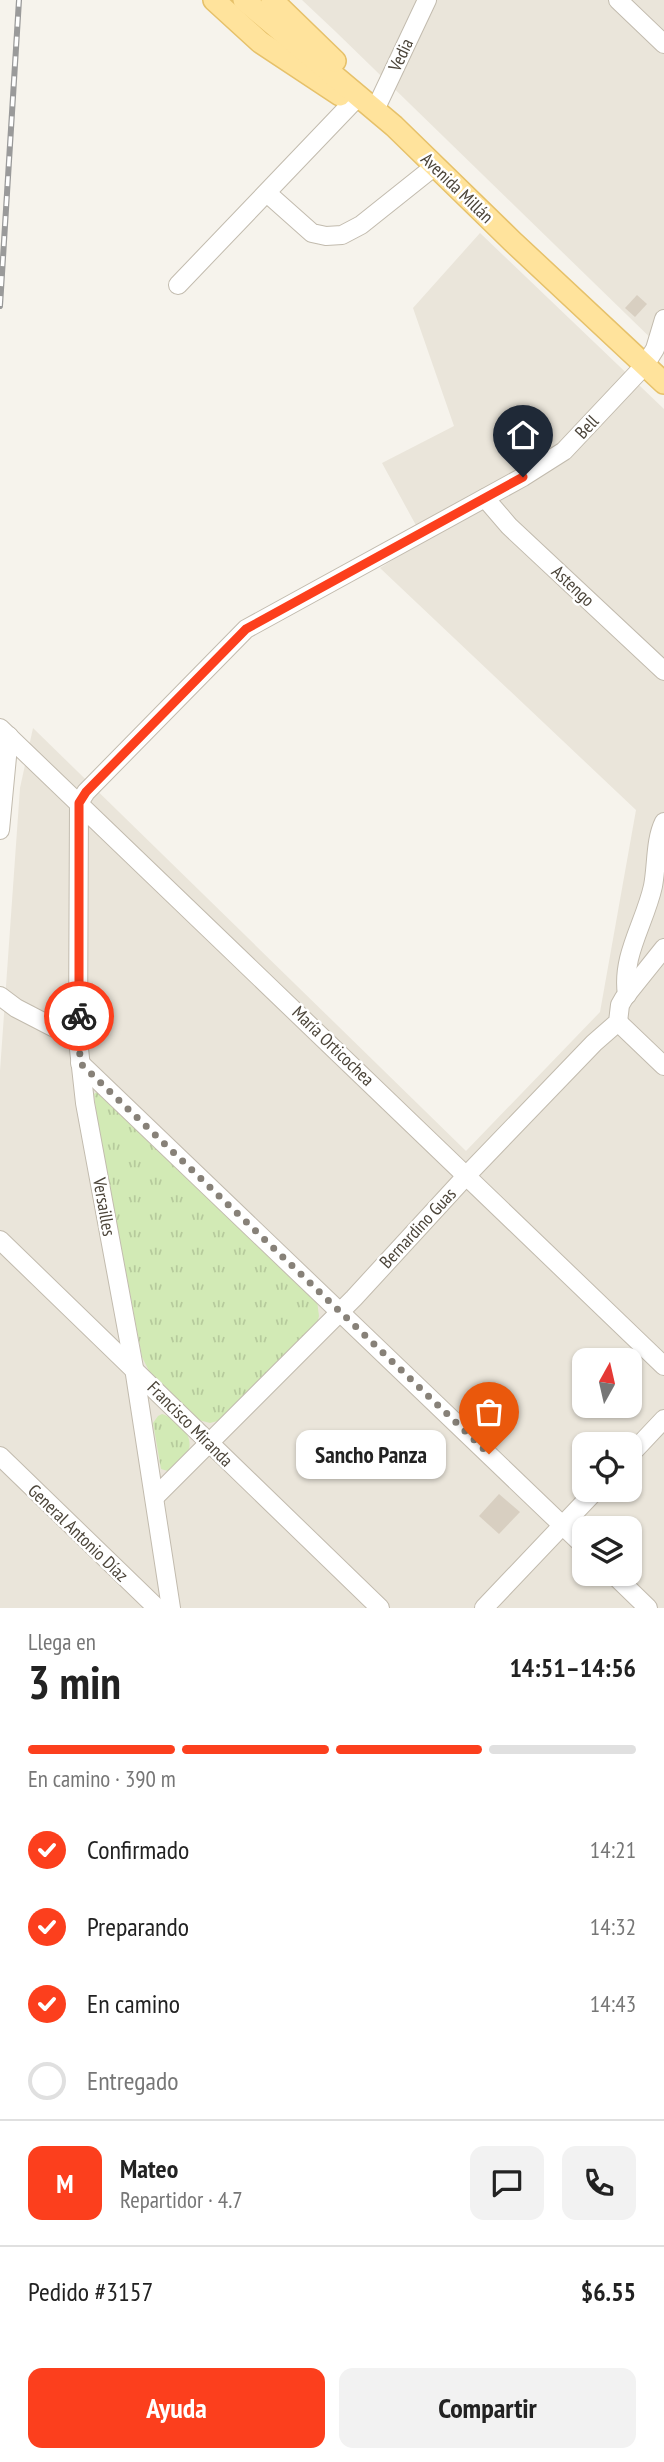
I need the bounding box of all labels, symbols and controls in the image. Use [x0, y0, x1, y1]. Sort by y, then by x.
street label: Vedia [383, 35, 418, 76]
street label: Avenida Millán [416, 147, 498, 228]
pin [493, 405, 553, 477]
street label: Bell [570, 409, 604, 443]
icon: home [504, 416, 542, 454]
street label: Astengo [547, 560, 600, 611]
courier [44, 981, 114, 1051]
icon: bike [60, 997, 98, 1035]
street label: María Orticochea [287, 1001, 379, 1091]
street label: Versailles [88, 1175, 121, 1238]
street label: Bernardino Guas [374, 1183, 461, 1273]
north arrow [572, 1348, 642, 1418]
map controls [572, 1348, 642, 1586]
street label: Francisco Miranda [143, 1376, 238, 1471]
pin [459, 1382, 519, 1454]
icon: bag [470, 1393, 508, 1431]
callout: Sancho Panza [296, 1430, 447, 1478]
button: locate [572, 1432, 642, 1502]
text: Sancho Panza [315, 1440, 427, 1469]
street label: General Antonio Díaz [23, 1479, 133, 1586]
button: layers [572, 1516, 642, 1586]
text: Llega en [28, 1627, 96, 1656]
text: 14:51–14:56 [509, 1651, 636, 1684]
text: 3 min [28, 1652, 121, 1712]
text: En camino · 390 m [28, 1764, 176, 1793]
icon: check [28, 1831, 66, 1869]
text: Confirmado [87, 1833, 189, 1866]
text: 14:21 [590, 1835, 636, 1864]
icon: check [28, 1908, 66, 1946]
text: Preparando [87, 1910, 189, 1943]
text: 14:32 [590, 1912, 636, 1941]
icon: check [28, 1985, 66, 2023]
text: En camino [87, 1987, 180, 2020]
text: 14:43 [590, 1989, 636, 2018]
text: Entregado [87, 2064, 179, 2097]
button: chat [470, 2146, 544, 2220]
button: phone [562, 2146, 636, 2220]
text: Mateo [120, 2152, 178, 2185]
text: M [56, 2167, 74, 2200]
text: Repartidor · 4.7 [120, 2185, 243, 2214]
text: Pedido #3157 [28, 2275, 153, 2308]
text: $6.55 [581, 2275, 636, 2308]
button: Ayuda [28, 2368, 325, 2448]
button: Compartir [339, 2368, 636, 2448]

